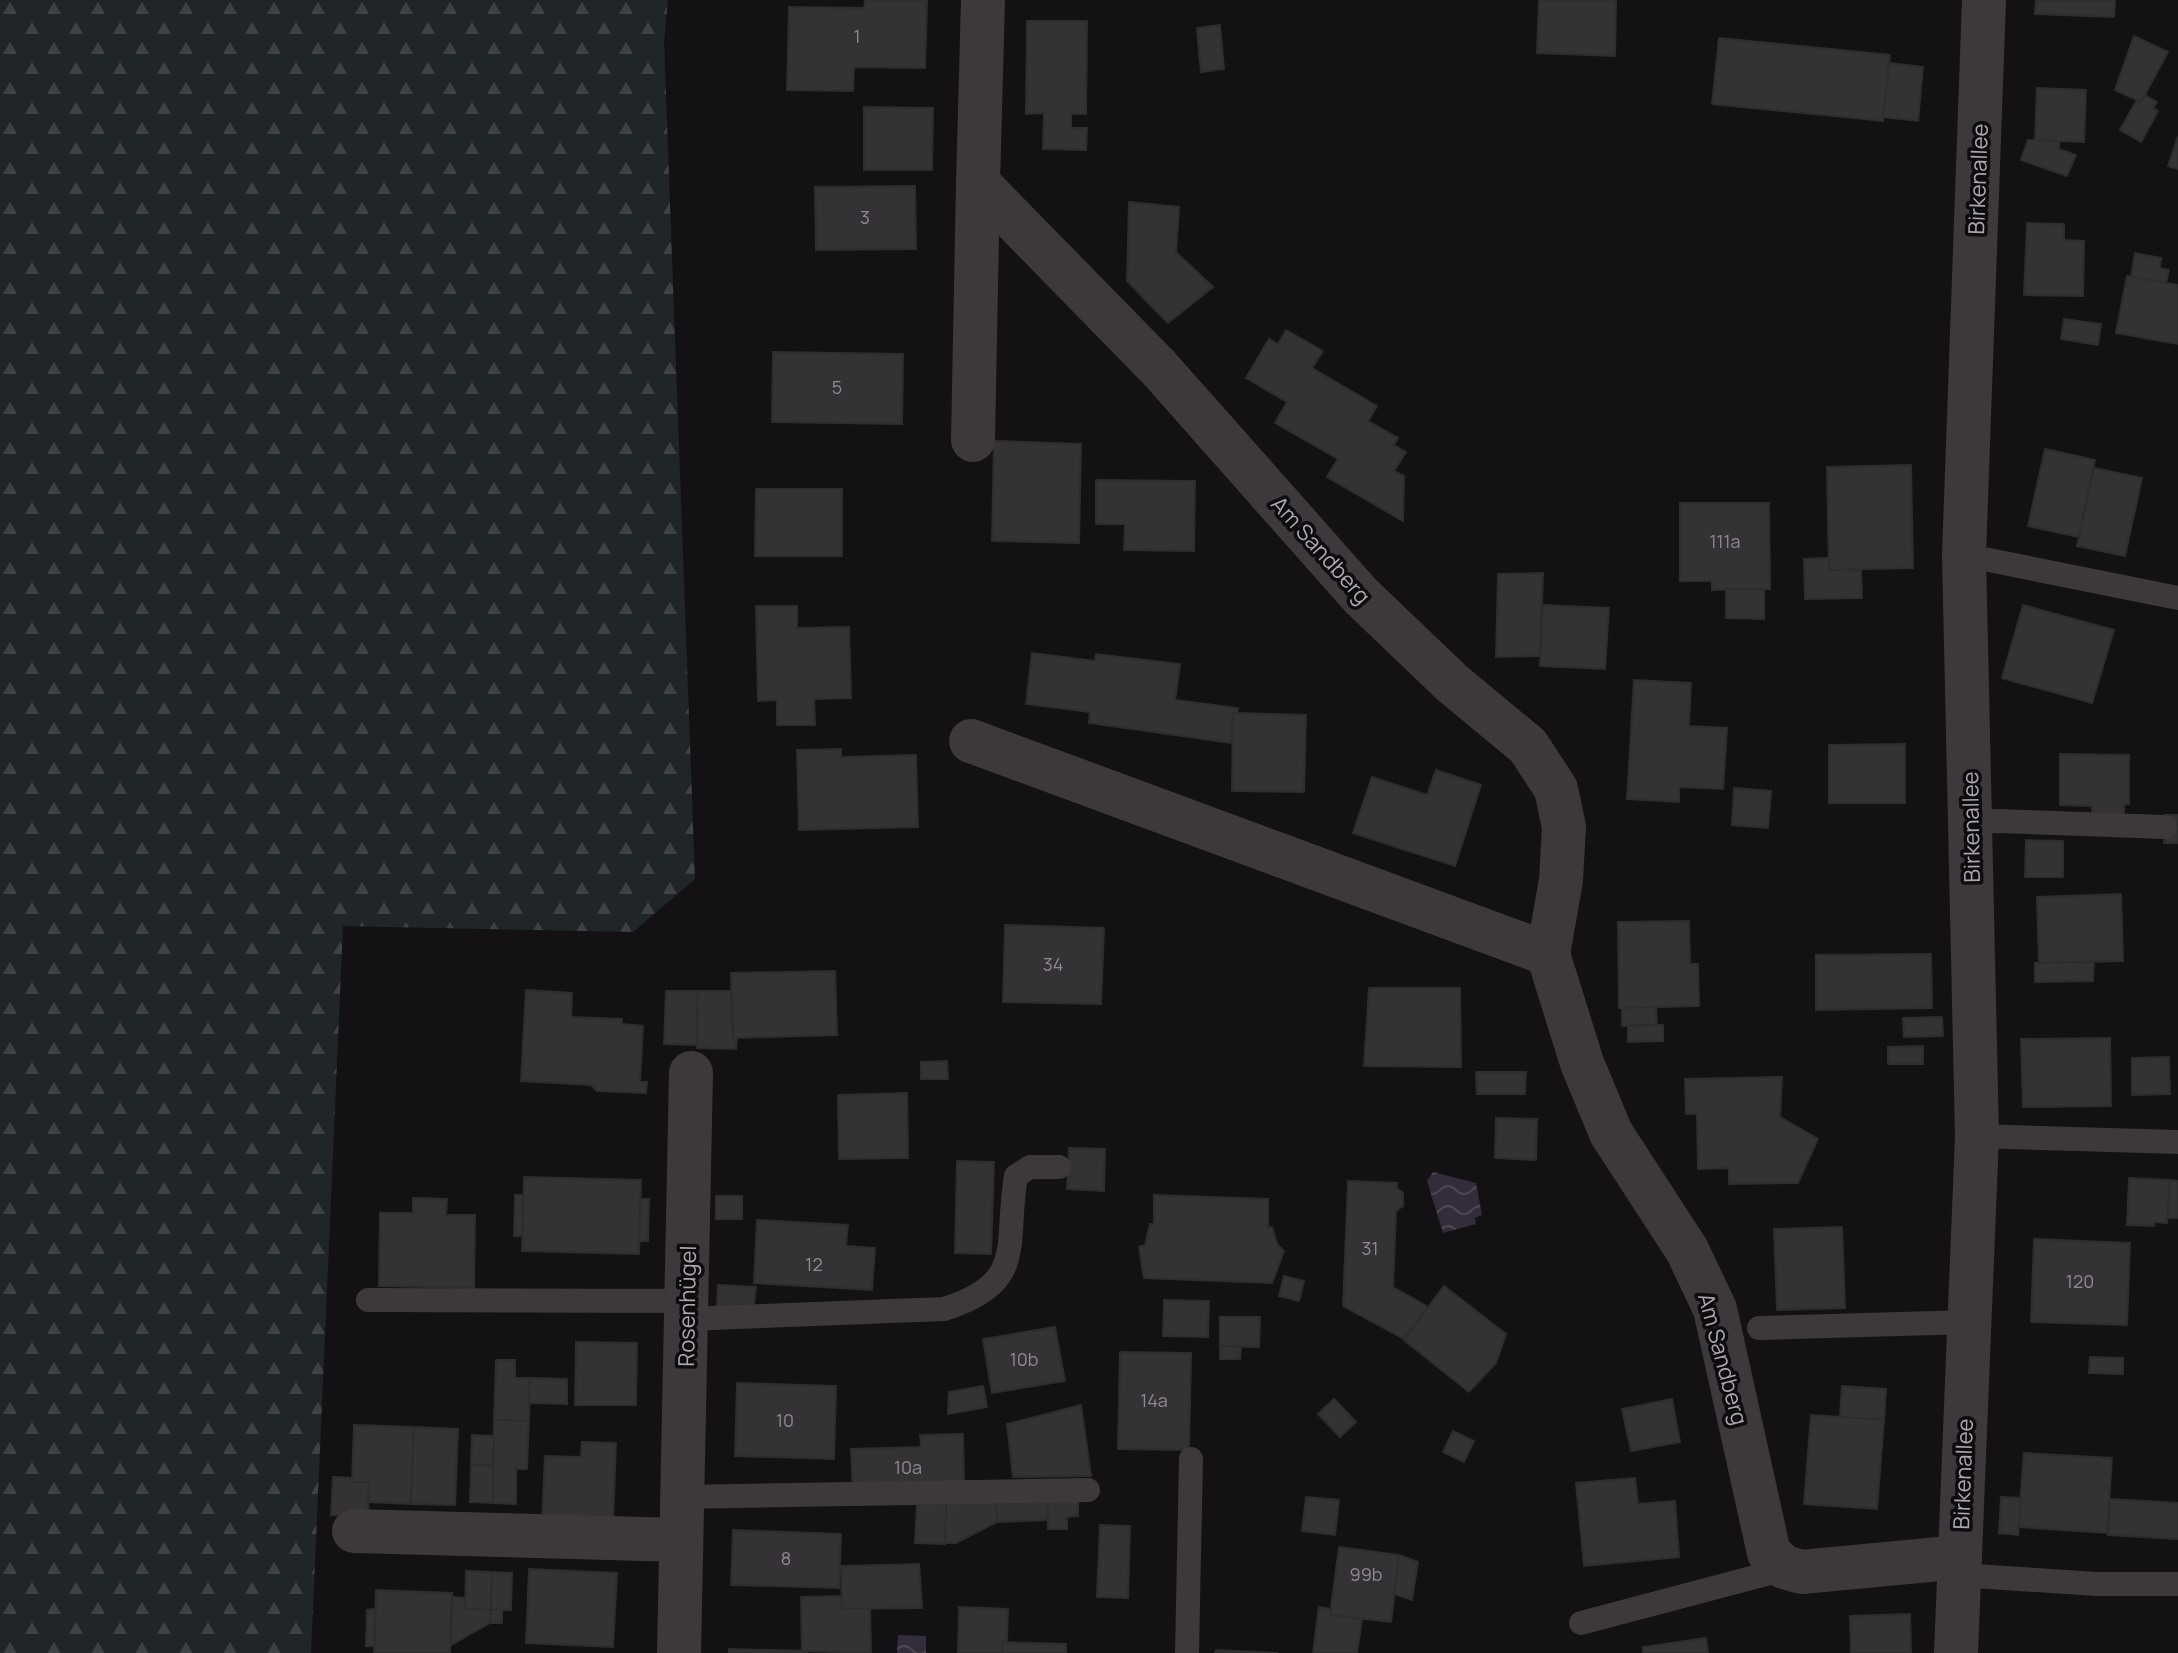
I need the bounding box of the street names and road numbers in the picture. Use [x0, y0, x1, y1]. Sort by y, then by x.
street label: Birkenallee [1961, 123, 1995, 235]
street label: Am Sandberg [1265, 490, 1377, 610]
street label: Birkenallee [1955, 771, 1987, 883]
street label: Rosenhügel [671, 1245, 703, 1367]
street label: Am Sandberg [1691, 1290, 1755, 1428]
street label: Birkenallee [1946, 1418, 1980, 1530]

